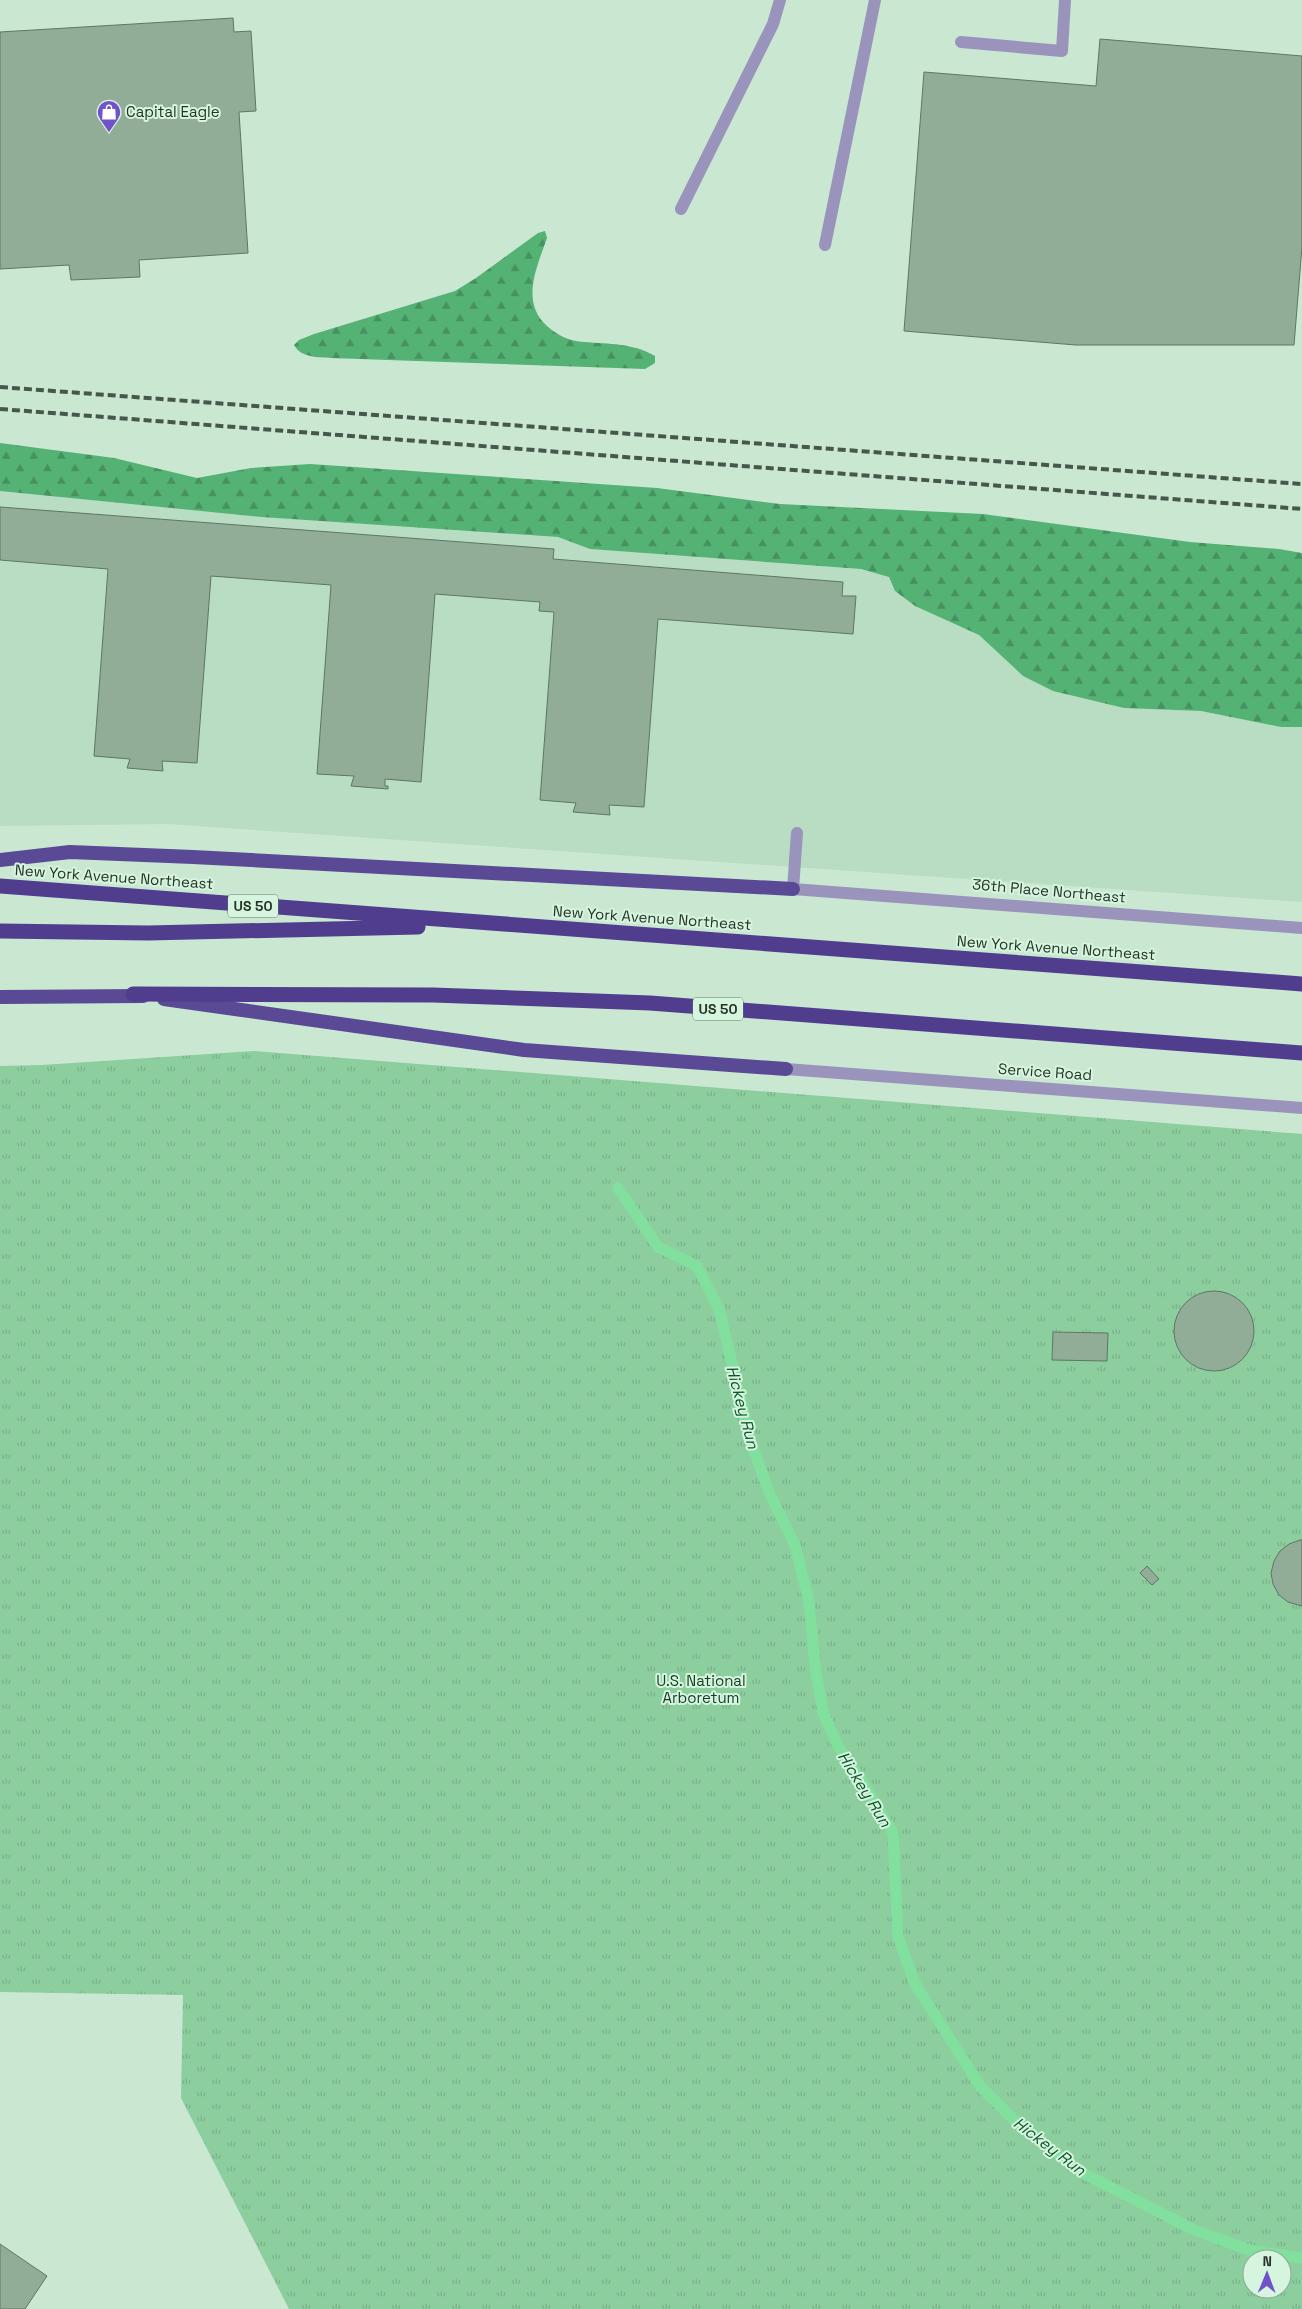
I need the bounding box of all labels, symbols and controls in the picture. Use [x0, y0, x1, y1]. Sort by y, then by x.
shop icon: Capital Eagle [96, 99, 122, 133]
place label: Capital Eagle [126, 102, 220, 121]
street label: New York Avenue Northeast [14, 860, 214, 893]
street label: 36th Place Northeast [971, 874, 1127, 907]
road number: US 50 [228, 894, 278, 918]
street label: New York Avenue Northeast [552, 901, 752, 934]
street label: New York Avenue Northeast [956, 931, 1156, 964]
road number: US 50 [693, 998, 743, 1021]
street label: Service Road [997, 1059, 1093, 1084]
water label: Hickey Run [721, 1363, 764, 1452]
park label: U.S. National Arboretum [656, 1671, 746, 1707]
water label: Hickey Run [833, 1748, 897, 1832]
water label: Hickey Run [1009, 2112, 1091, 2181]
north arrow [1242, 2249, 1292, 2299]
text: N [1262, 2252, 1272, 2270]

